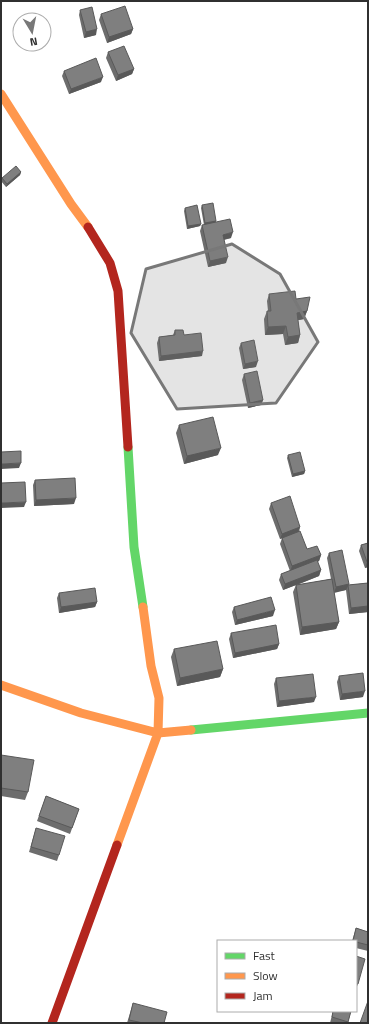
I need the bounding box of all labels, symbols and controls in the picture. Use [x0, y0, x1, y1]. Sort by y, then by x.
north arrow [12, 12, 52, 52]
text: N [29, 33, 39, 50]
legend [217, 940, 357, 1012]
text: Fast [253, 946, 276, 965]
text: Slow [253, 966, 278, 985]
text: Jam [253, 986, 273, 1005]

